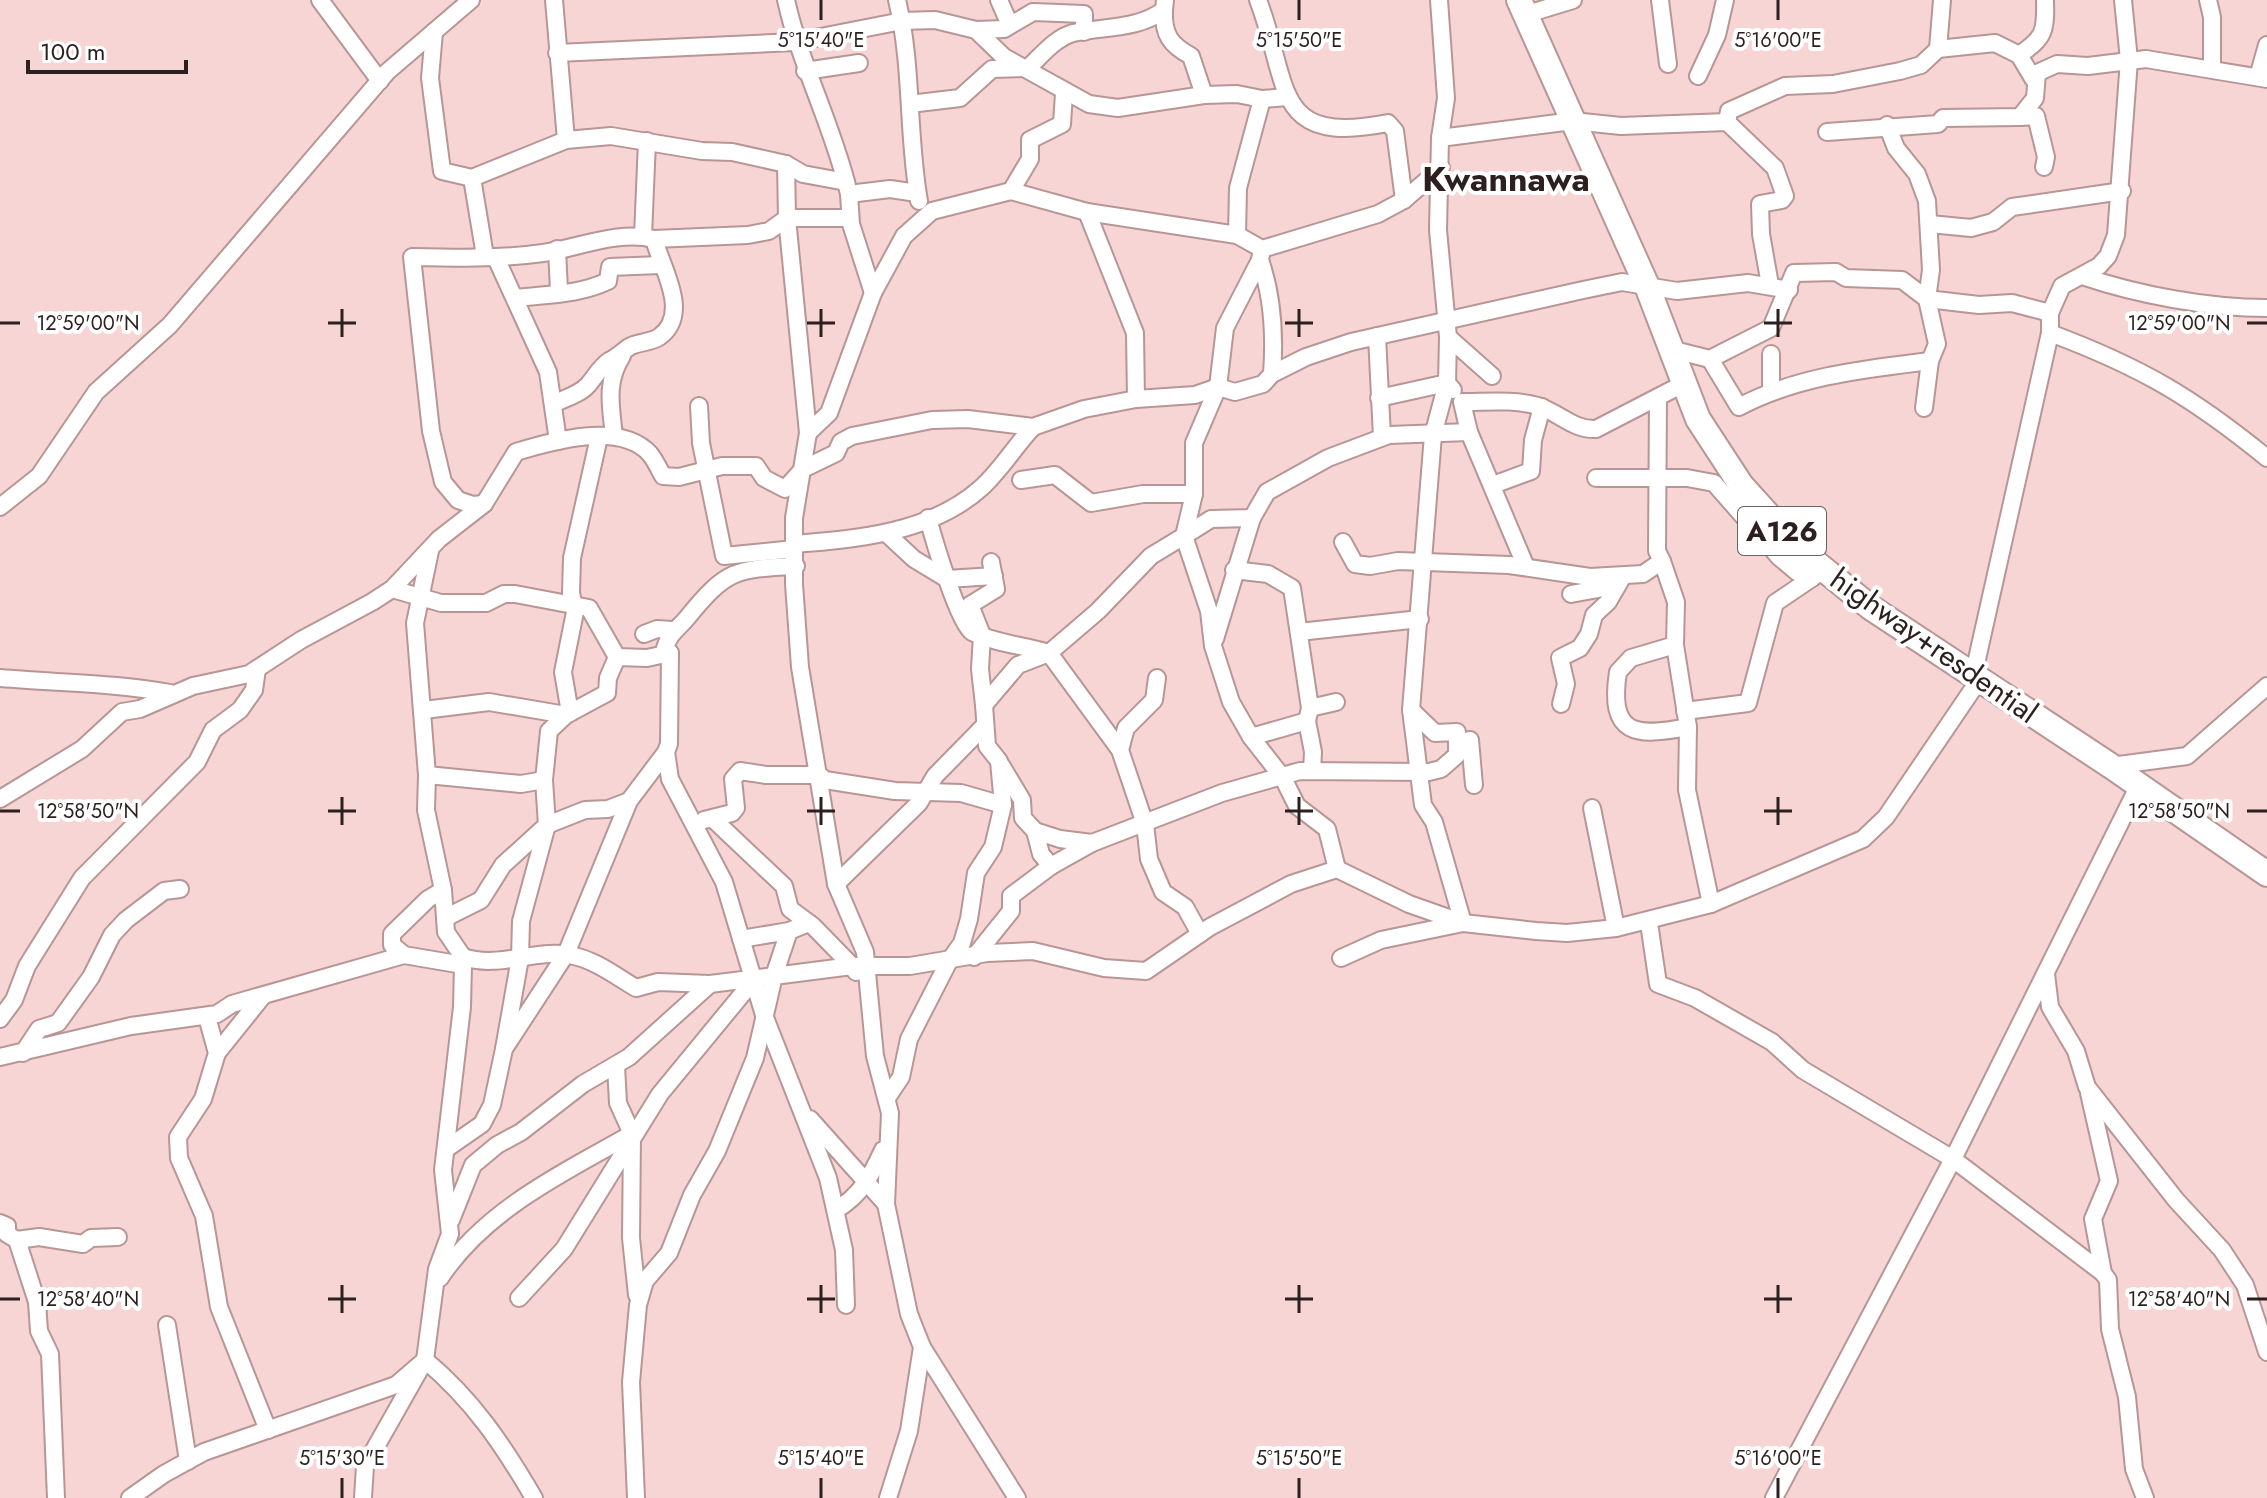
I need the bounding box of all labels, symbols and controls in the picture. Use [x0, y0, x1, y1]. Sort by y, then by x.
scale bar [28, 24, 186, 74]
text: 5°15'40"E [778, 26, 864, 55]
text: 5°15'50"E [1256, 26, 1342, 55]
text: 5°16'00"E [1734, 26, 1822, 55]
text: 100 m [40, 34, 106, 69]
district label: Kwannawa [1422, 155, 1590, 204]
text: 12°59'00"N [36, 309, 140, 338]
text: 12°59'00"N [2127, 309, 2231, 338]
road number: A126 [1738, 507, 1826, 555]
street label: highway+resdential [1822, 558, 2047, 733]
text: 12°58'50"N [37, 797, 139, 826]
text: 12°58'50"N [2128, 797, 2230, 826]
text: 12°58'40"N [37, 1285, 139, 1314]
text: 12°58'40"N [2128, 1285, 2230, 1314]
text: 5°15'30"E [299, 1444, 385, 1473]
text: 5°15'40"E [778, 1444, 864, 1473]
text: 5°15'50"E [1256, 1444, 1342, 1473]
text: 5°16'00"E [1734, 1444, 1822, 1473]

